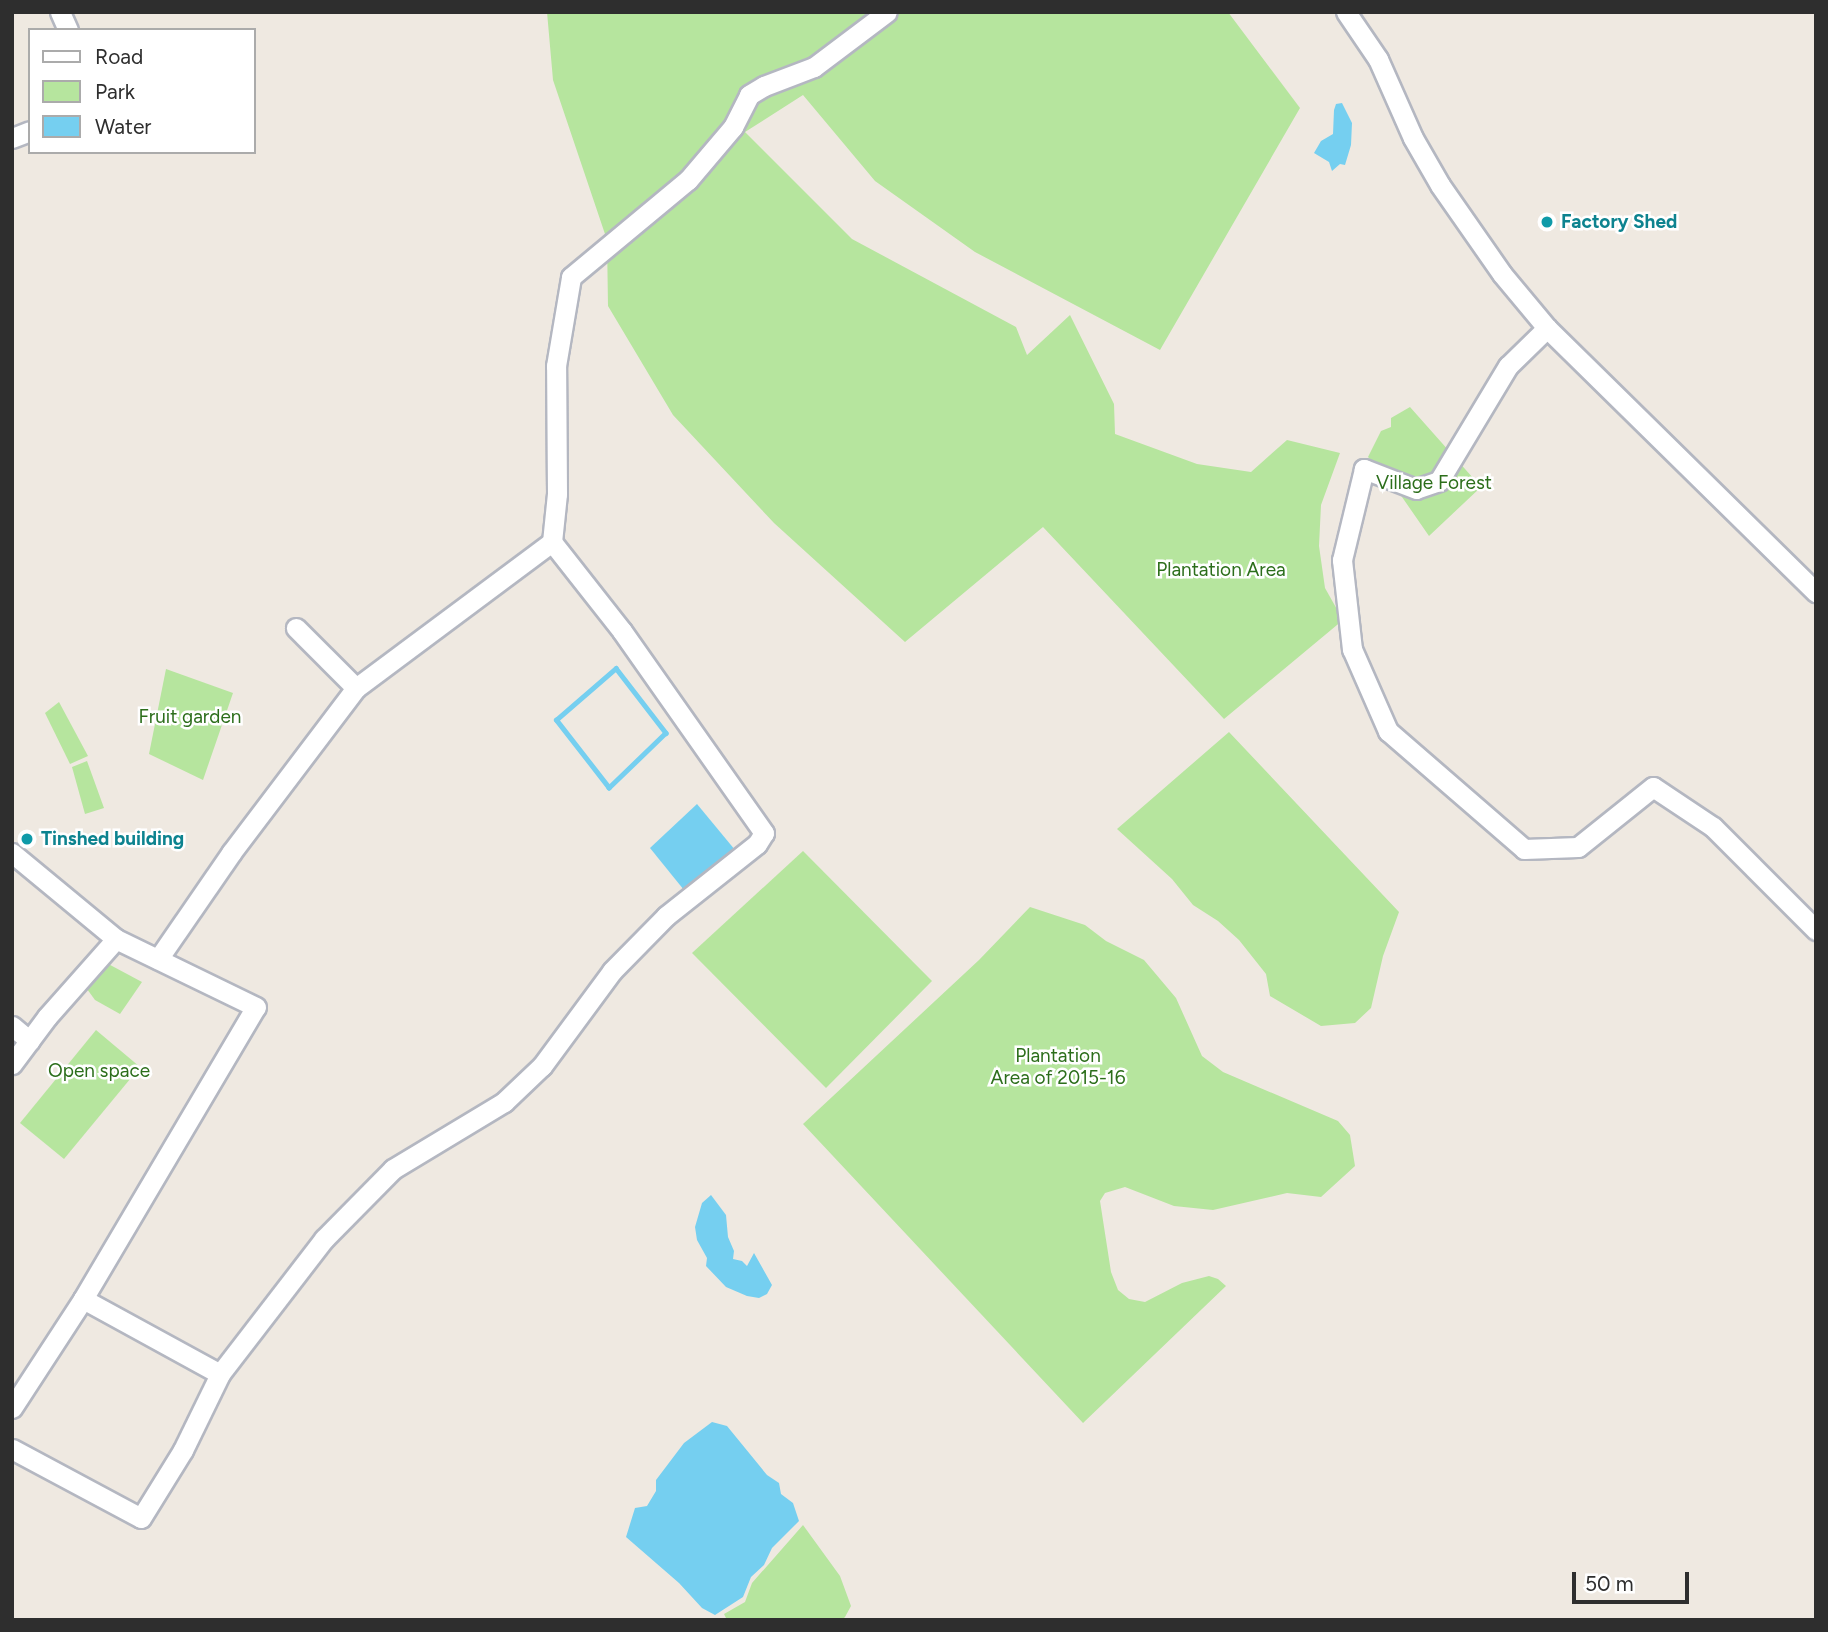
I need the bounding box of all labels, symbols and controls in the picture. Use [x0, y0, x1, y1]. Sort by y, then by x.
legend [28, 28, 256, 154]
text: Road [95, 44, 143, 69]
text: Park [95, 79, 135, 104]
text: Water [95, 114, 151, 139]
place label: Factory Shed [1561, 211, 1677, 233]
marker: Factory Shed [1539, 214, 1555, 230]
park label: Village Forest [1376, 472, 1492, 494]
park label: Plantation Area [1156, 559, 1286, 581]
park label: Fruit garden [139, 706, 241, 728]
place label: Tinshed building [41, 828, 184, 850]
marker: Tinshed building [19, 831, 35, 847]
park label: Plantation Area of 2015-16 [991, 1045, 1125, 1089]
park label: Open space [48, 1060, 150, 1082]
scale bar [1576, 1558, 1693, 1602]
text: 50 m [1585, 1571, 1634, 1596]

